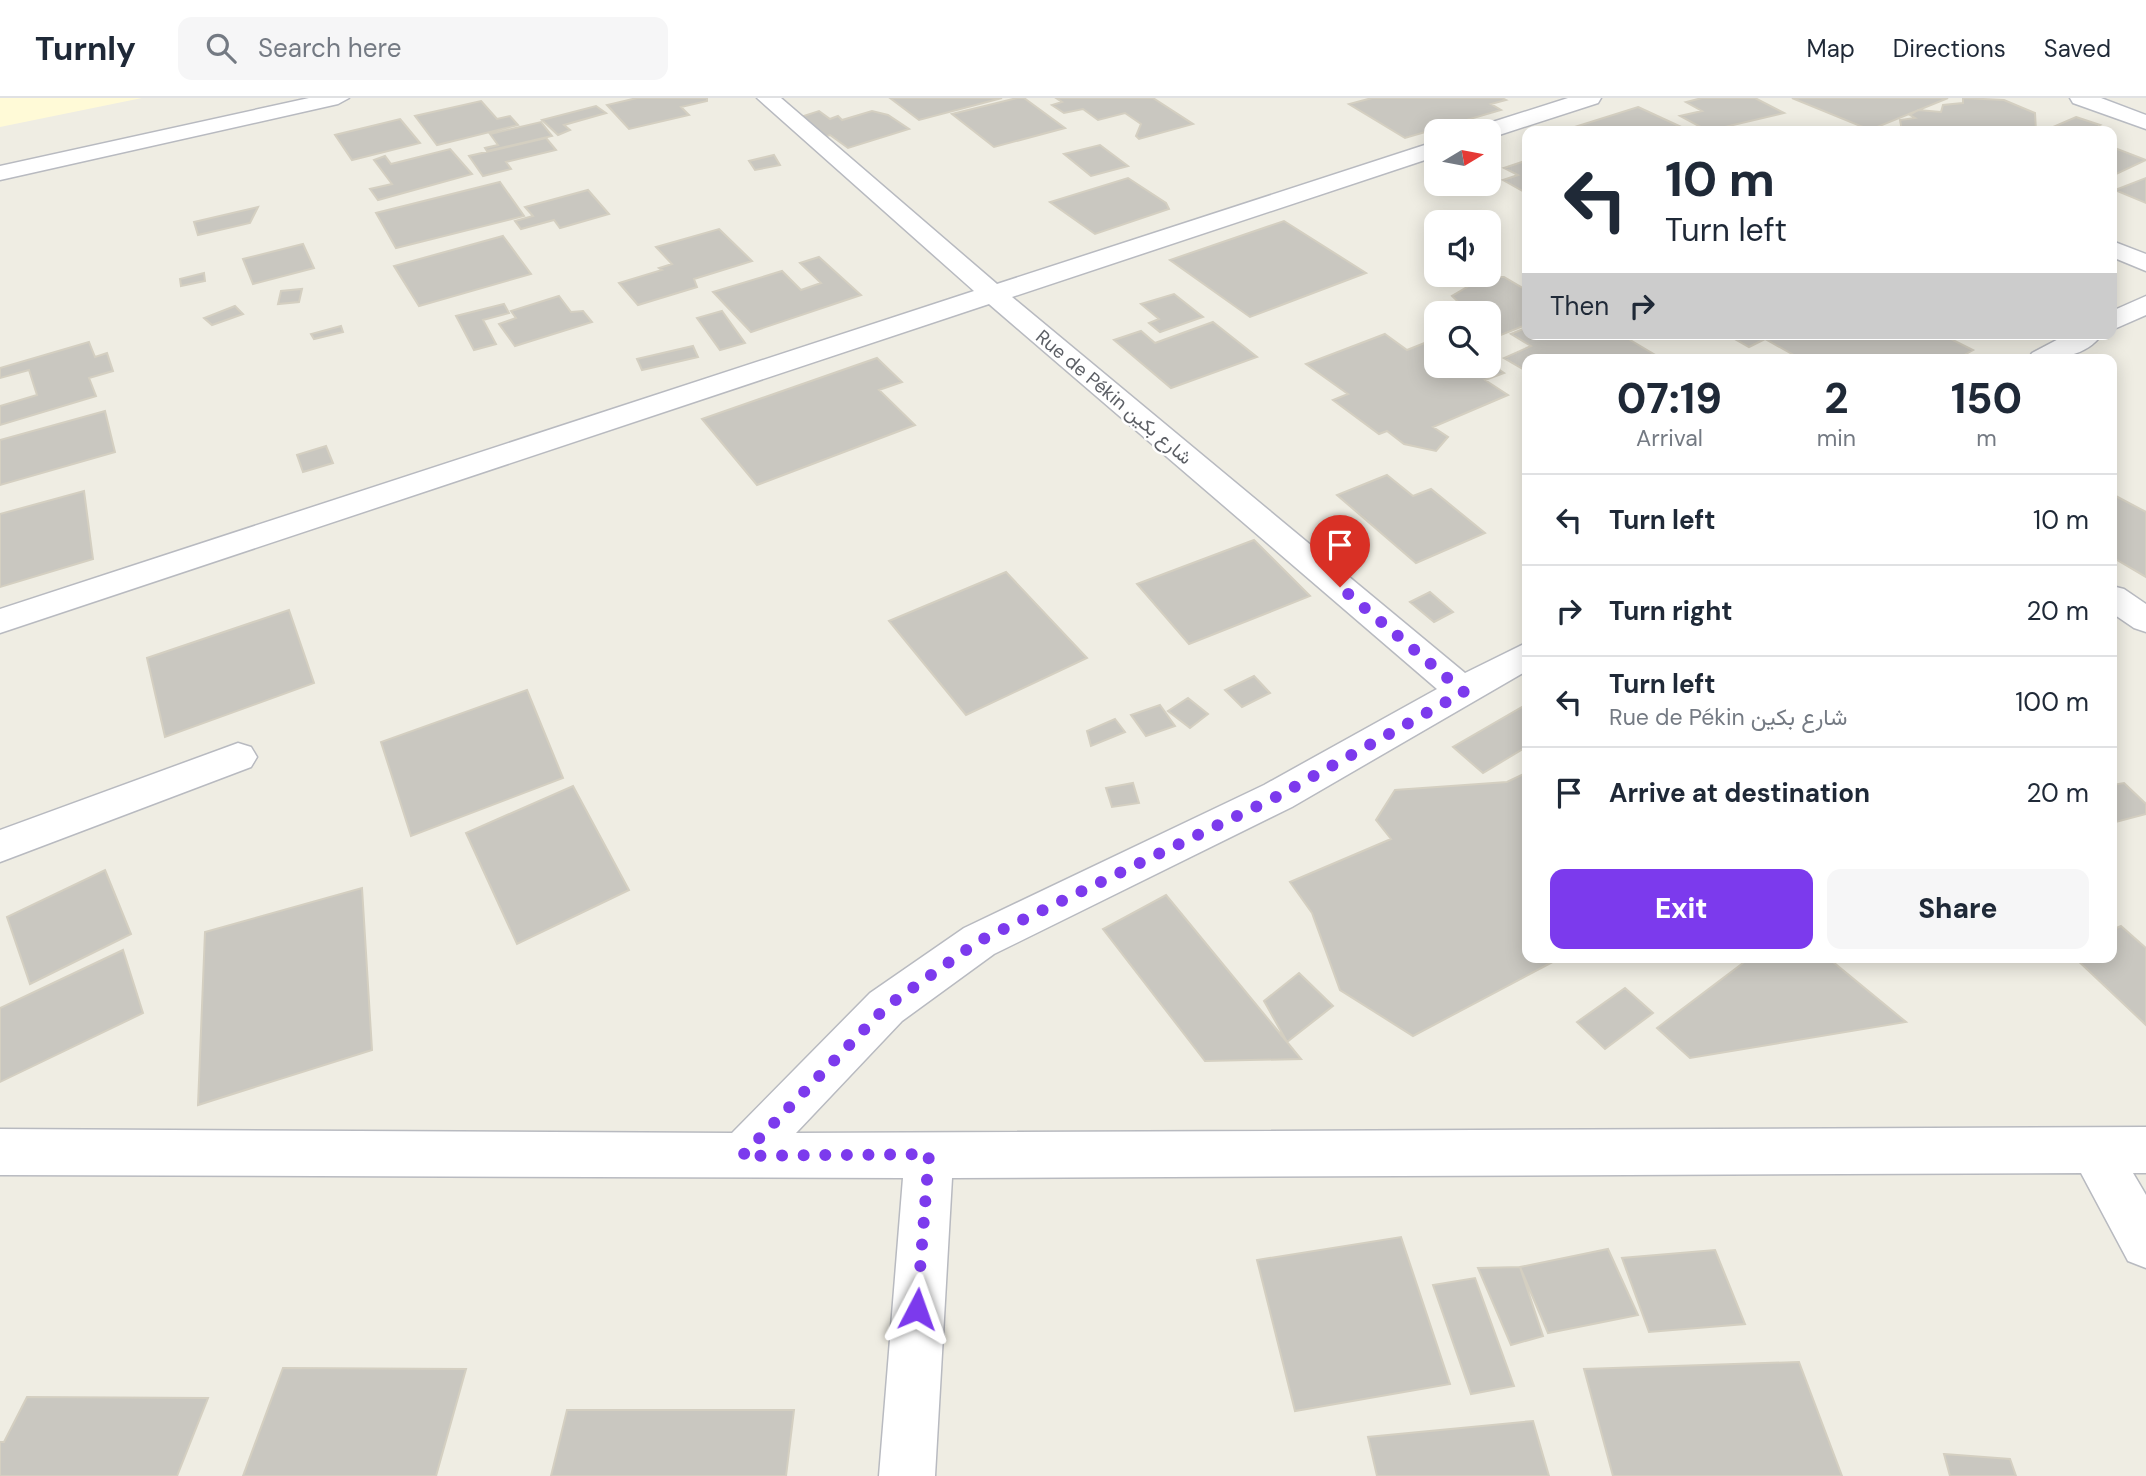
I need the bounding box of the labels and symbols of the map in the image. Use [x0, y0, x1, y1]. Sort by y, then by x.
north arrow [1424, 119, 1502, 196]
street label: Rue de Pékin شارع بكين [1031, 324, 1197, 470]
pin [1310, 515, 1370, 587]
position arrow [880, 1272, 954, 1346]

